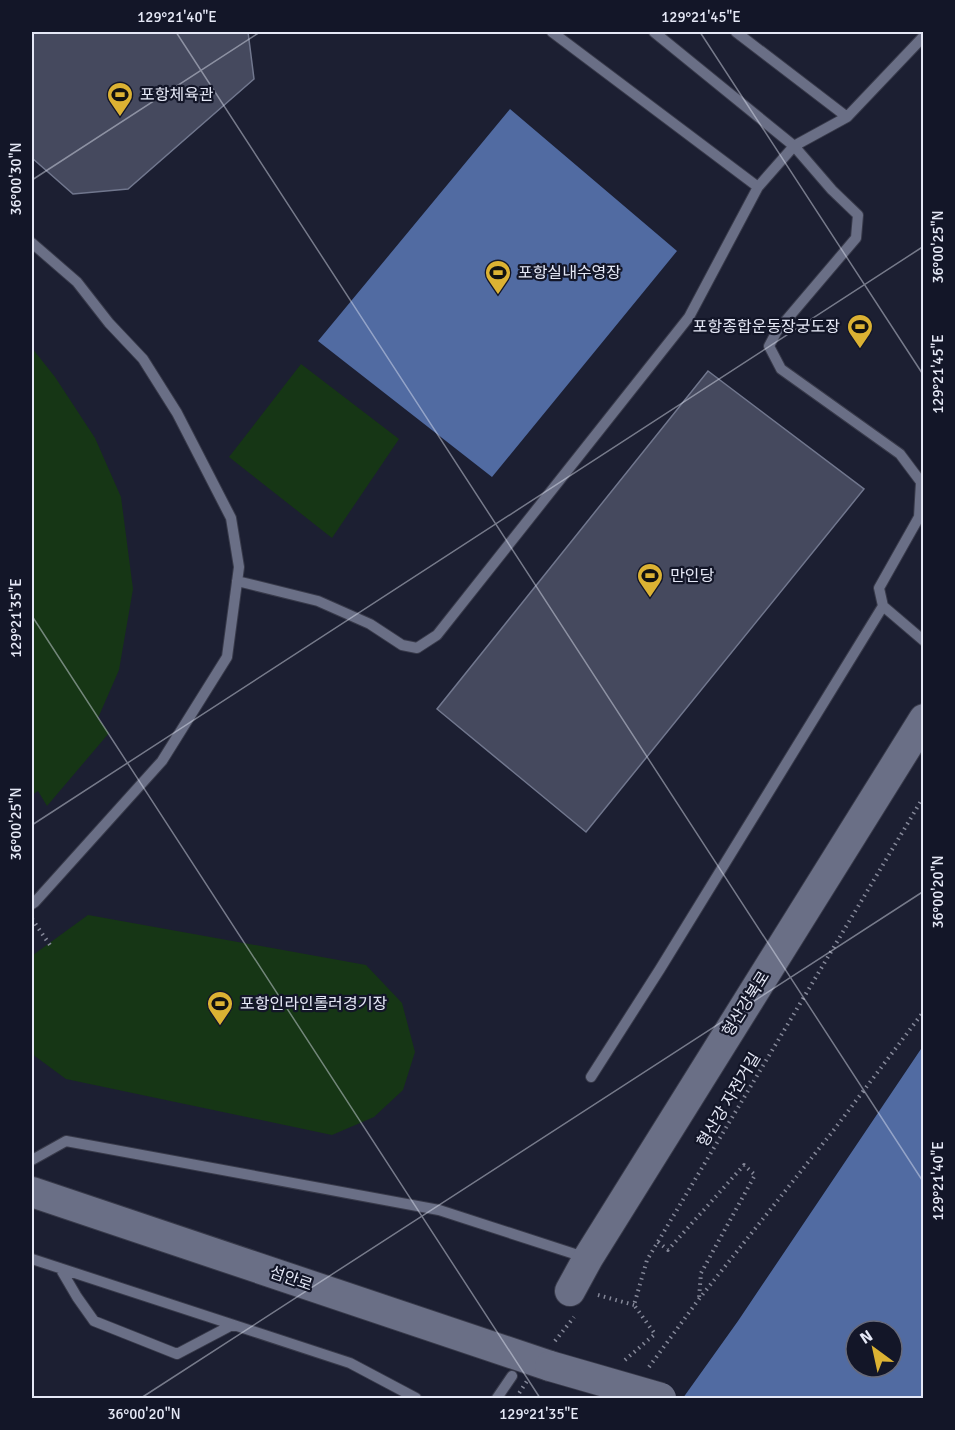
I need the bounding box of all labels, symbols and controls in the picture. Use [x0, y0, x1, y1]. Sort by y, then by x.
text: 129°21'40"E [137, 8, 217, 26]
text: 129°21'45"E [661, 8, 741, 26]
sports icon: 포항체육관 [105, 80, 135, 118]
place label: 포항체육관 [140, 85, 214, 105]
text: 36°00'30"N [7, 142, 25, 216]
text: 36°00'25"N [929, 210, 947, 284]
sports icon: 포항실내수영장 [483, 258, 513, 296]
place label: 포항실내수영장 [518, 263, 621, 283]
sports icon: 포항종합운동장궁도장 [845, 312, 875, 350]
place label: 포항종합운동장궁도장 [693, 317, 840, 337]
text: 129°21'45"E [929, 334, 947, 414]
sports icon: 만인당 [635, 561, 665, 599]
place label: 만인당 [670, 566, 714, 586]
text: 129°21'35"E [7, 578, 25, 658]
text: 36°00'25"N [7, 787, 25, 861]
text: 36°00'20"N [929, 855, 947, 929]
street label: 형산강북로 [718, 967, 774, 1041]
sports icon: 포항인라인롤러경기장 [205, 989, 235, 1027]
place label: 포항인라인롤러경기장 [240, 994, 387, 1014]
street label: 형산강 자전거길 [693, 1049, 765, 1151]
text: 129°21'40"E [929, 1141, 947, 1221]
street label: 섬안로 [267, 1262, 315, 1296]
north arrow [844, 1319, 904, 1379]
text: N [856, 1326, 876, 1349]
text: 36°00'20"N [107, 1405, 181, 1423]
text: 129°21'35"E [499, 1405, 579, 1423]

